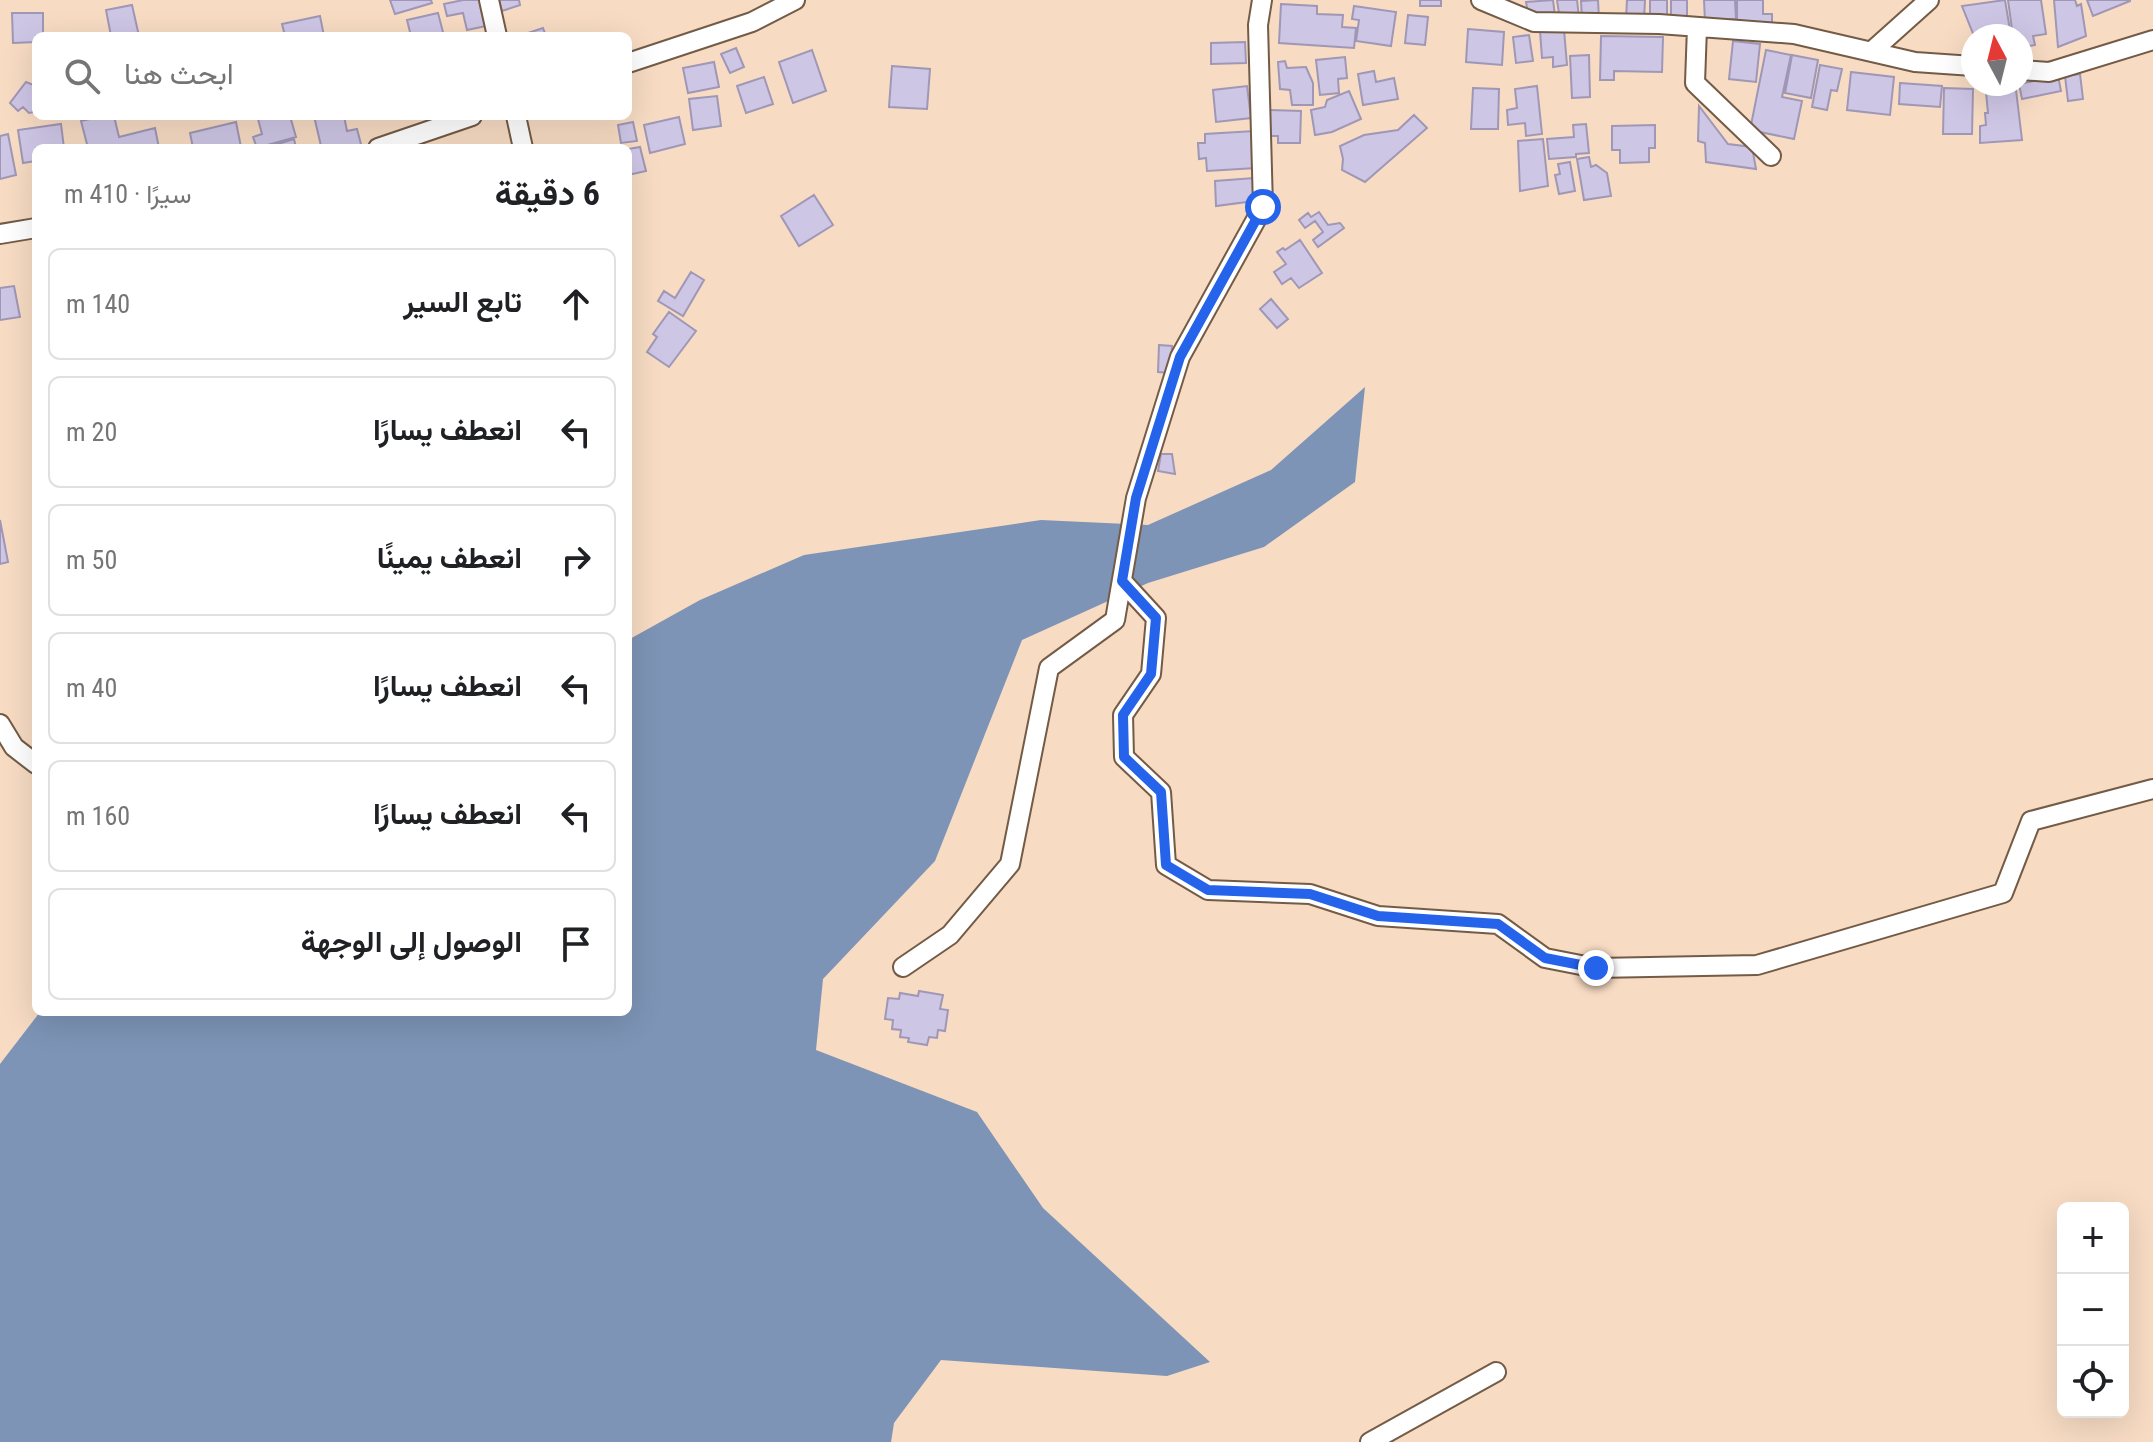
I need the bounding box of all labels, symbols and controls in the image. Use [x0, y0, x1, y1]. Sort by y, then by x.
north arrow [1961, 24, 2033, 96]
search box [32, 32, 632, 120]
icon: search [60, 54, 104, 98]
text: ابحث هنا [124, 56, 234, 91]
text: 6 دقيقة [495, 173, 600, 213]
text: سيرًا · 410 m [64, 179, 191, 209]
route start [1245, 189, 1281, 225]
icon: ahead [554, 282, 598, 326]
text: تابع السير [403, 284, 522, 319]
text: 140 m [66, 289, 130, 319]
icon: left [554, 410, 598, 454]
text: انعطف يسارًا [373, 412, 522, 447]
text: 20 m [66, 417, 117, 447]
icon: right [554, 538, 598, 582]
text: انعطف يمينًا [377, 540, 522, 575]
text: 50 m [66, 545, 117, 575]
icon: left [554, 666, 598, 710]
text: انعطف يسارًا [373, 668, 522, 703]
text: 40 m [66, 673, 117, 703]
icon: left [554, 794, 598, 838]
text: انعطف يسارًا [373, 796, 522, 831]
text: 160 m [66, 801, 130, 831]
icon: arrive [554, 922, 598, 966]
text: الوصول إلى الوجهة [301, 924, 522, 959]
route end [1578, 950, 1614, 986]
map controls [2057, 1202, 2129, 1418]
button: + [2057, 1202, 2129, 1274]
button: − [2057, 1274, 2129, 1346]
button: locate [2057, 1346, 2129, 1418]

